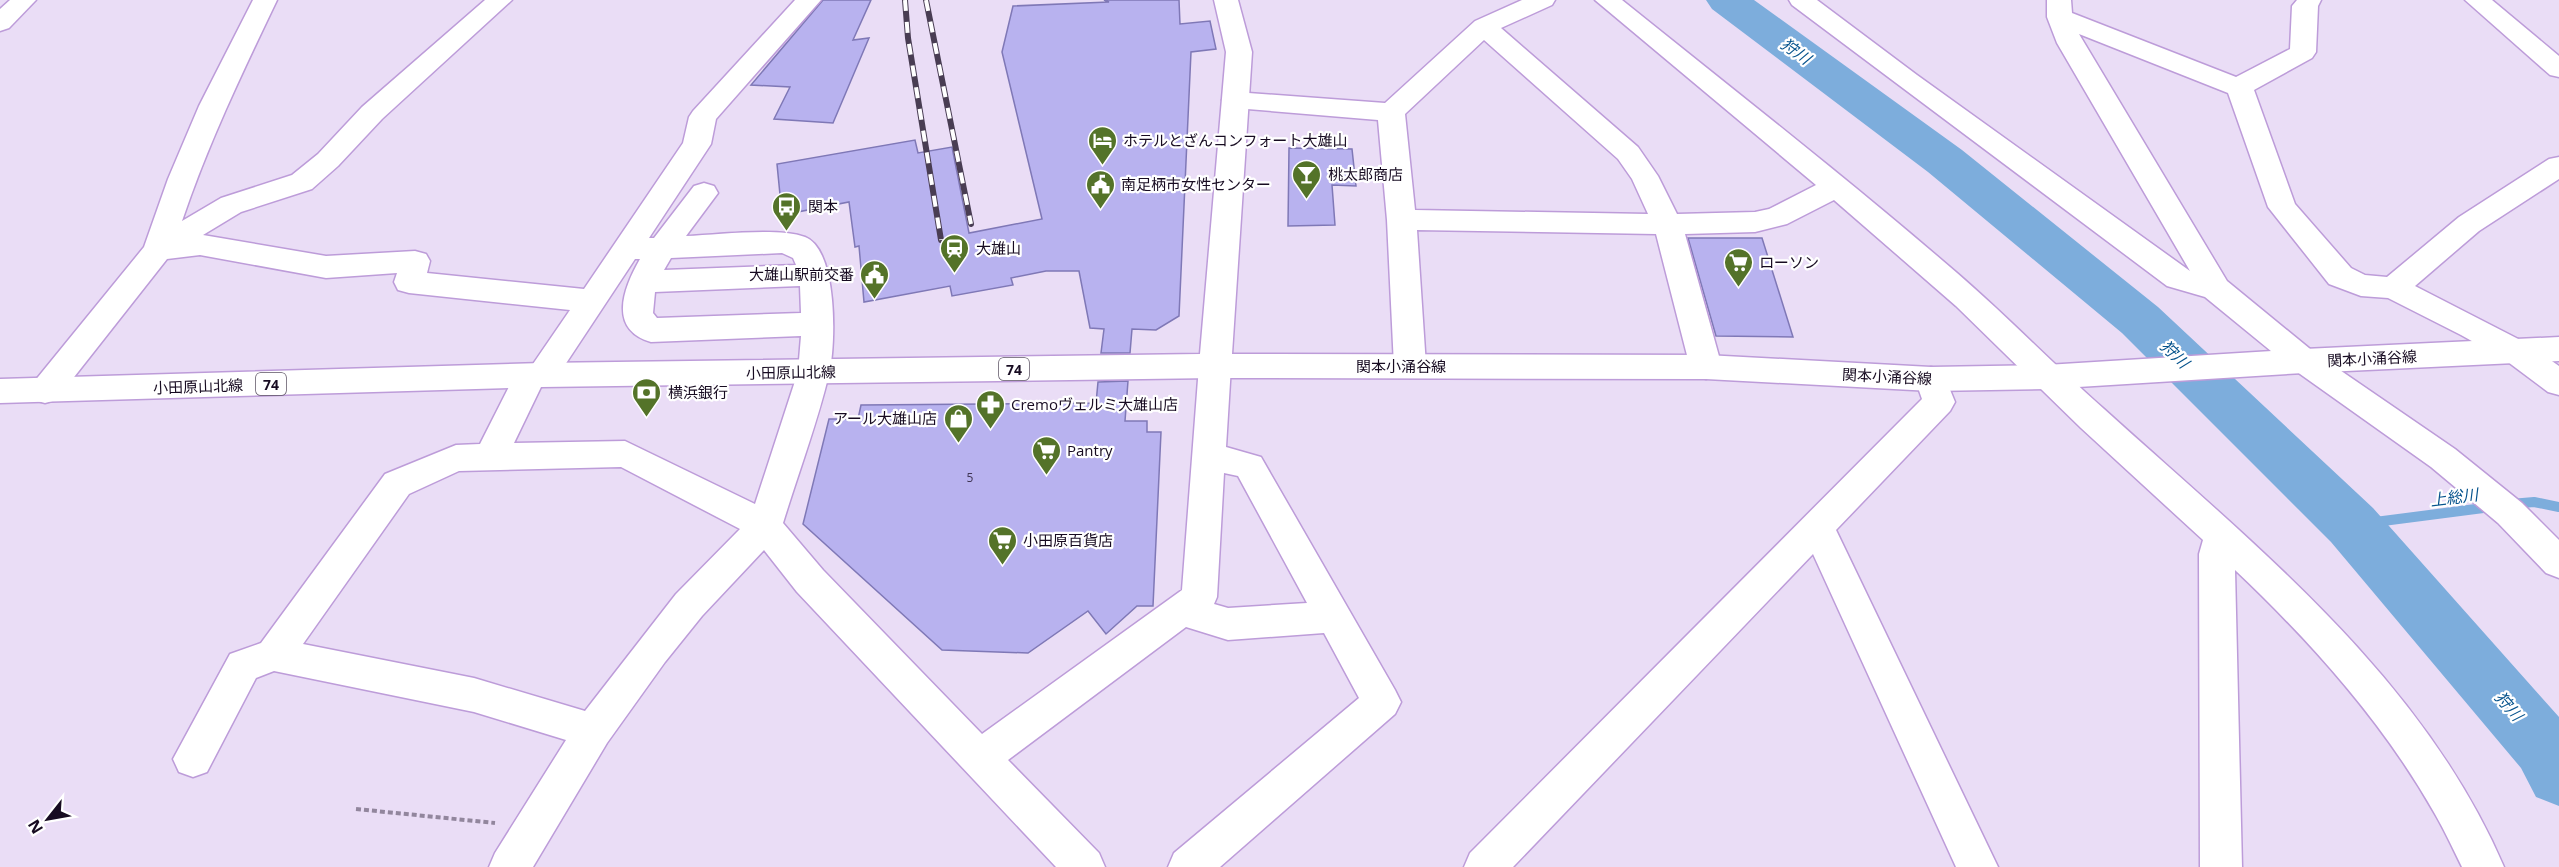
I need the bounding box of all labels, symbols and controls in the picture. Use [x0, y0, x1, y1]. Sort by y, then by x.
water label: 狩川 [1777, 33, 1817, 70]
hotel icon: ホテルとざんコンフォート大雄山 [1086, 124, 1118, 166]
place label: ホテルとざんコンフォート大雄山 [1123, 130, 1348, 150]
bar icon: 桃太郎商店 [1291, 158, 1323, 200]
place label: 桃太郎商店 [1328, 164, 1403, 184]
public building icon: 南足柄市女性センター [1084, 168, 1116, 210]
place label: 南足柄市女性センター [1121, 174, 1271, 194]
bus stop icon: 関本 [771, 190, 803, 232]
place label: 関本 [808, 196, 838, 216]
station icon: 大雄山 [939, 232, 971, 274]
place label: 大雄山 [976, 238, 1021, 258]
supermarket icon: ローソン [1722, 246, 1754, 288]
place label: ローソン [1759, 252, 1819, 272]
public building icon: 大雄山駅前交番 [859, 258, 891, 300]
place label: 大雄山駅前交番 [749, 264, 854, 284]
water label: 狩川 [2156, 335, 2196, 374]
street label: 関本小涌谷線 [2327, 346, 2417, 370]
street label: 関本小涌谷線 [1356, 356, 1446, 376]
road number: 74 [999, 358, 1029, 380]
street label: 小田原山北線 [746, 361, 836, 383]
street label: 関本小涌谷線 [1842, 364, 1932, 388]
road number: 74 [256, 373, 286, 395]
street label: 小田原山北線 [153, 374, 243, 398]
bank icon: 横浜銀行 [631, 376, 663, 418]
place label: 横浜銀行 [668, 382, 728, 402]
pharmacy icon: Cremoヴェルミ大雄山店 [974, 388, 1006, 430]
place label: Cremoヴェルミ大雄山店 [1011, 394, 1178, 414]
shop icon: アール大雄山店 [942, 402, 974, 444]
place label: アール大雄山店 [833, 408, 937, 428]
supermarket icon: Pantry [1030, 434, 1062, 476]
place label: Pantry [1067, 440, 1113, 460]
house number: 5 [967, 469, 974, 486]
water label: 上総川 [2429, 483, 2481, 511]
supermarket icon: 小田原百貨店 [986, 524, 1018, 566]
place label: 小田原百貨店 [1023, 530, 1113, 550]
water label: 狩川 [2490, 687, 2529, 727]
north arrow [18, 789, 78, 849]
text: N [22, 815, 48, 838]

